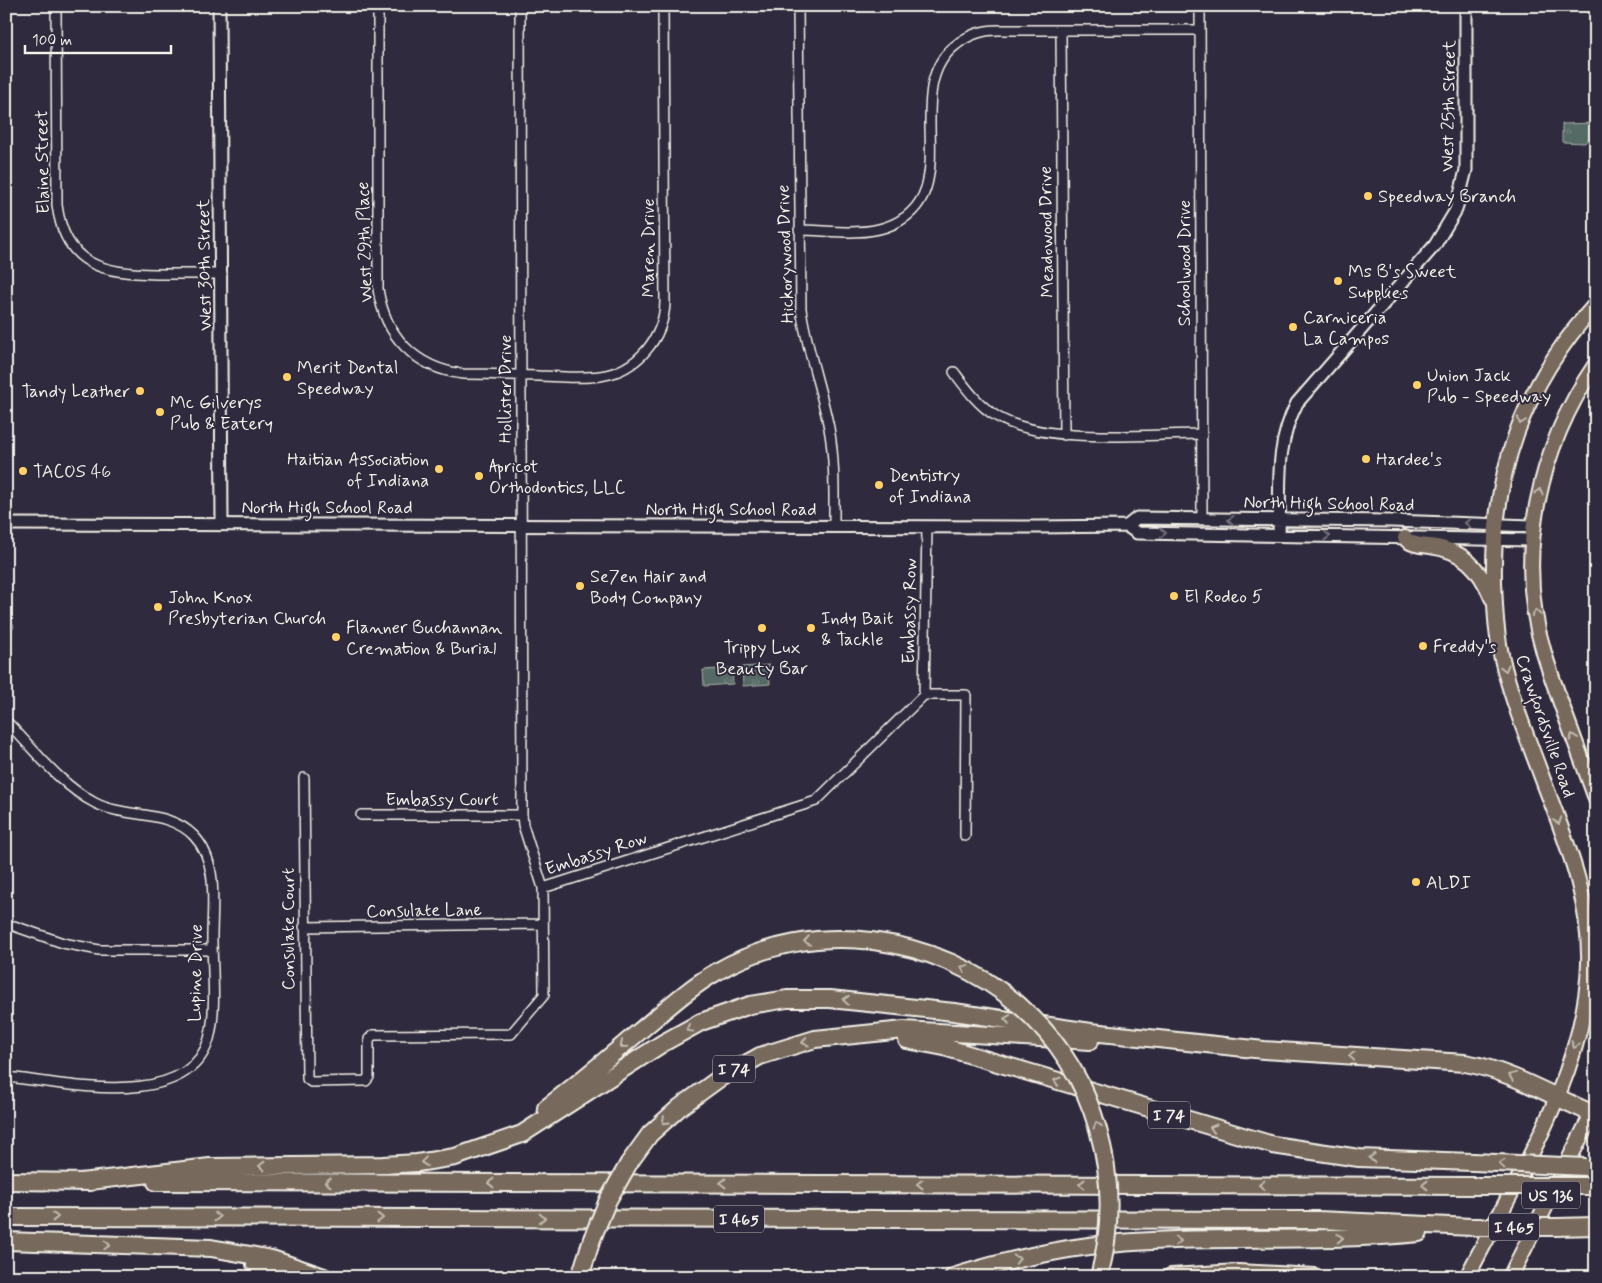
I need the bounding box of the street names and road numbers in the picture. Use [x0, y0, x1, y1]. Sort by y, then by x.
street label: West 25th Street [1436, 40, 1462, 172]
street label: Elaine Street [30, 110, 56, 214]
street label: Meadowood Drive [1034, 166, 1060, 298]
street label: West 29th Place [351, 181, 379, 303]
street label: Hickorywood Drive [772, 184, 800, 324]
street label: West 30th Street [192, 198, 218, 331]
street label: Maren Drive [637, 198, 661, 298]
street label: Schoolwood Drive [1173, 200, 1197, 326]
street label: Hollister Drive [494, 335, 518, 443]
street label: North High School Road [1243, 491, 1415, 519]
street label: North High School Road [241, 496, 413, 522]
street label: North High School Road [645, 498, 817, 524]
street label: Embassy Row [897, 558, 923, 664]
street label: Crawfordsville Road [1507, 651, 1581, 802]
street label: Embassy Court [386, 788, 499, 812]
street label: Embassy Row [542, 826, 650, 882]
street label: Consulate Court [277, 867, 301, 990]
street label: Consulate Lane [366, 898, 482, 924]
street label: Lupine Drive [183, 924, 209, 1022]
road number: I 74 [713, 1056, 755, 1082]
road number: I 74 [1148, 1102, 1190, 1128]
road number: US 136 [1522, 1182, 1580, 1208]
road number: I 465 [714, 1206, 764, 1232]
road number: I 465 [1489, 1214, 1539, 1240]

